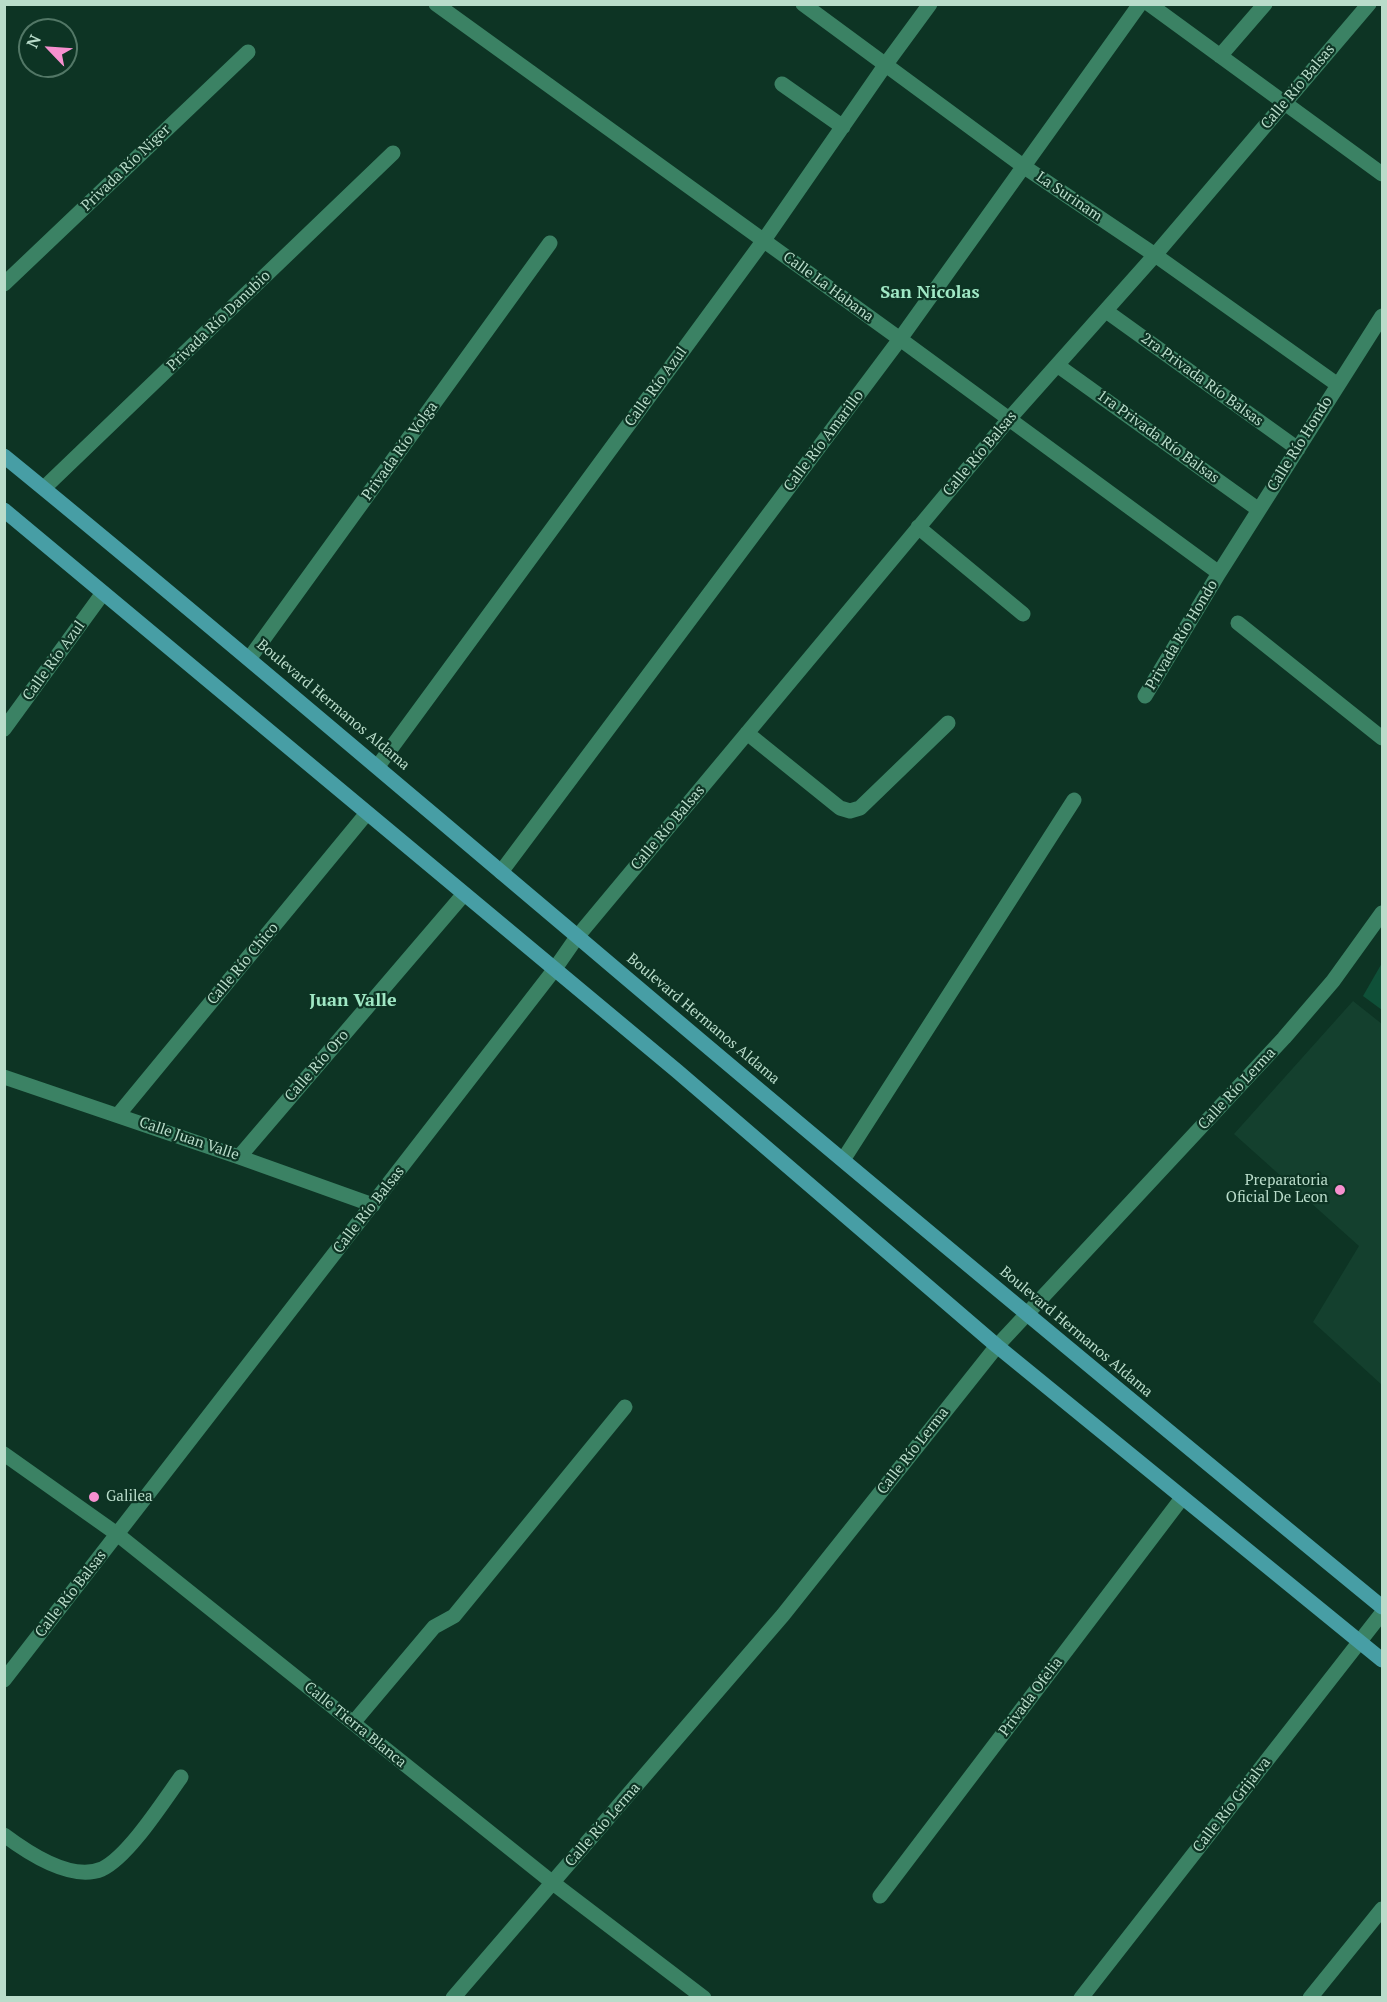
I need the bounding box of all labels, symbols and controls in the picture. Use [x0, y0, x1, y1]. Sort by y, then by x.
north arrow [18, 18, 78, 78]
text: N [21, 31, 46, 51]
street label: Calle Río Balsas [1257, 41, 1339, 133]
street label: Privada Río Niger [78, 121, 174, 215]
street label: La Surinam [1033, 168, 1105, 226]
street label: Calle La Habana [779, 248, 877, 326]
street label: Privada Río Danubio [164, 267, 274, 375]
district label: San Nicolas [880, 282, 980, 304]
street label: 2ra Privada Río Balsas [1137, 330, 1267, 430]
street label: Calle Río Azul [621, 344, 691, 430]
street label: Calle Río Amarillo [780, 387, 868, 495]
street label: 1ra Privada Río Balsas [1093, 387, 1223, 487]
street label: Calle Río Hondo [1264, 393, 1336, 495]
street label: Privada Río Volga [358, 398, 442, 504]
street label: Calle Río Balsas [939, 408, 1021, 500]
street label: Privada Río Hondo [1142, 577, 1222, 693]
street label: Calle Río Azul [19, 618, 89, 704]
street label: Boulevard Hermanos Aldama [253, 636, 413, 774]
street label: Calle Río Balsas [627, 782, 709, 874]
street label: Calle Río Chico [203, 919, 283, 1009]
street label: Boulevard Hermanos Aldama [623, 950, 783, 1088]
district label: Juan Valle [309, 990, 397, 1012]
street label: Calle Río Oro [281, 1027, 353, 1105]
street label: Calle Río Lerma [1194, 1044, 1280, 1134]
street label: Calle Juan Valle [137, 1113, 241, 1165]
street label: Calle Río Balsas [329, 1163, 409, 1257]
place label: Preparatoria Oficial De Leon [1226, 1172, 1328, 1207]
marker: Preparatoria Oficial De Leon [1333, 1183, 1347, 1197]
street label: Boulevard Hermanos Aldama [996, 1263, 1156, 1401]
street label: Calle Río Lerma [873, 1404, 953, 1498]
place label: Galilea [106, 1488, 153, 1506]
marker: Galilea [87, 1490, 101, 1504]
street label: Calle Río Balsas [31, 1547, 111, 1641]
street label: Privada Ofelia [996, 1654, 1066, 1740]
street label: Calle Tierra Blanca [300, 1678, 410, 1772]
street label: Calle Río Grijalva [1189, 1754, 1275, 1856]
street label: Calle Río Lerma [562, 1779, 644, 1871]

